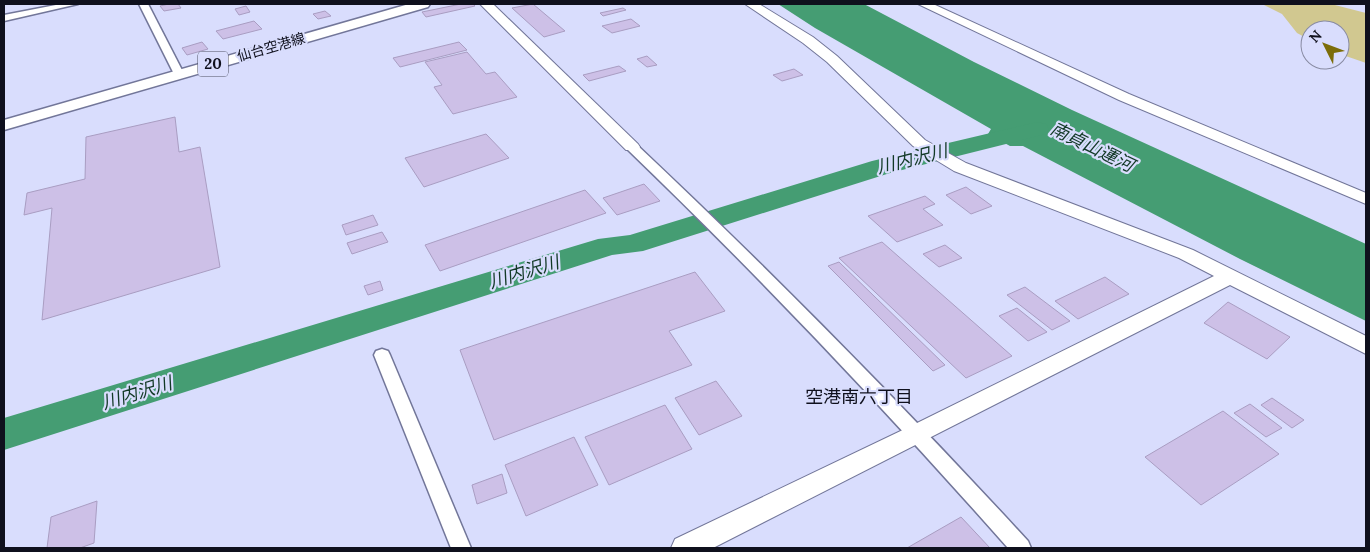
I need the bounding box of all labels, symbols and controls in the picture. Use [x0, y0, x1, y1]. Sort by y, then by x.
north arrow [1300, 20, 1350, 70]
text: N [1305, 26, 1326, 46]
street label: 仙台空港線 [235, 29, 307, 65]
road number: 20 [198, 52, 228, 76]
water label: 南貞山運河 [1047, 116, 1140, 178]
water label: 川内沢川 [874, 138, 952, 178]
water label: 川内沢川 [486, 249, 564, 293]
water label: 川内沢川 [99, 370, 177, 414]
district label: 空港南六丁目 [805, 385, 913, 408]

